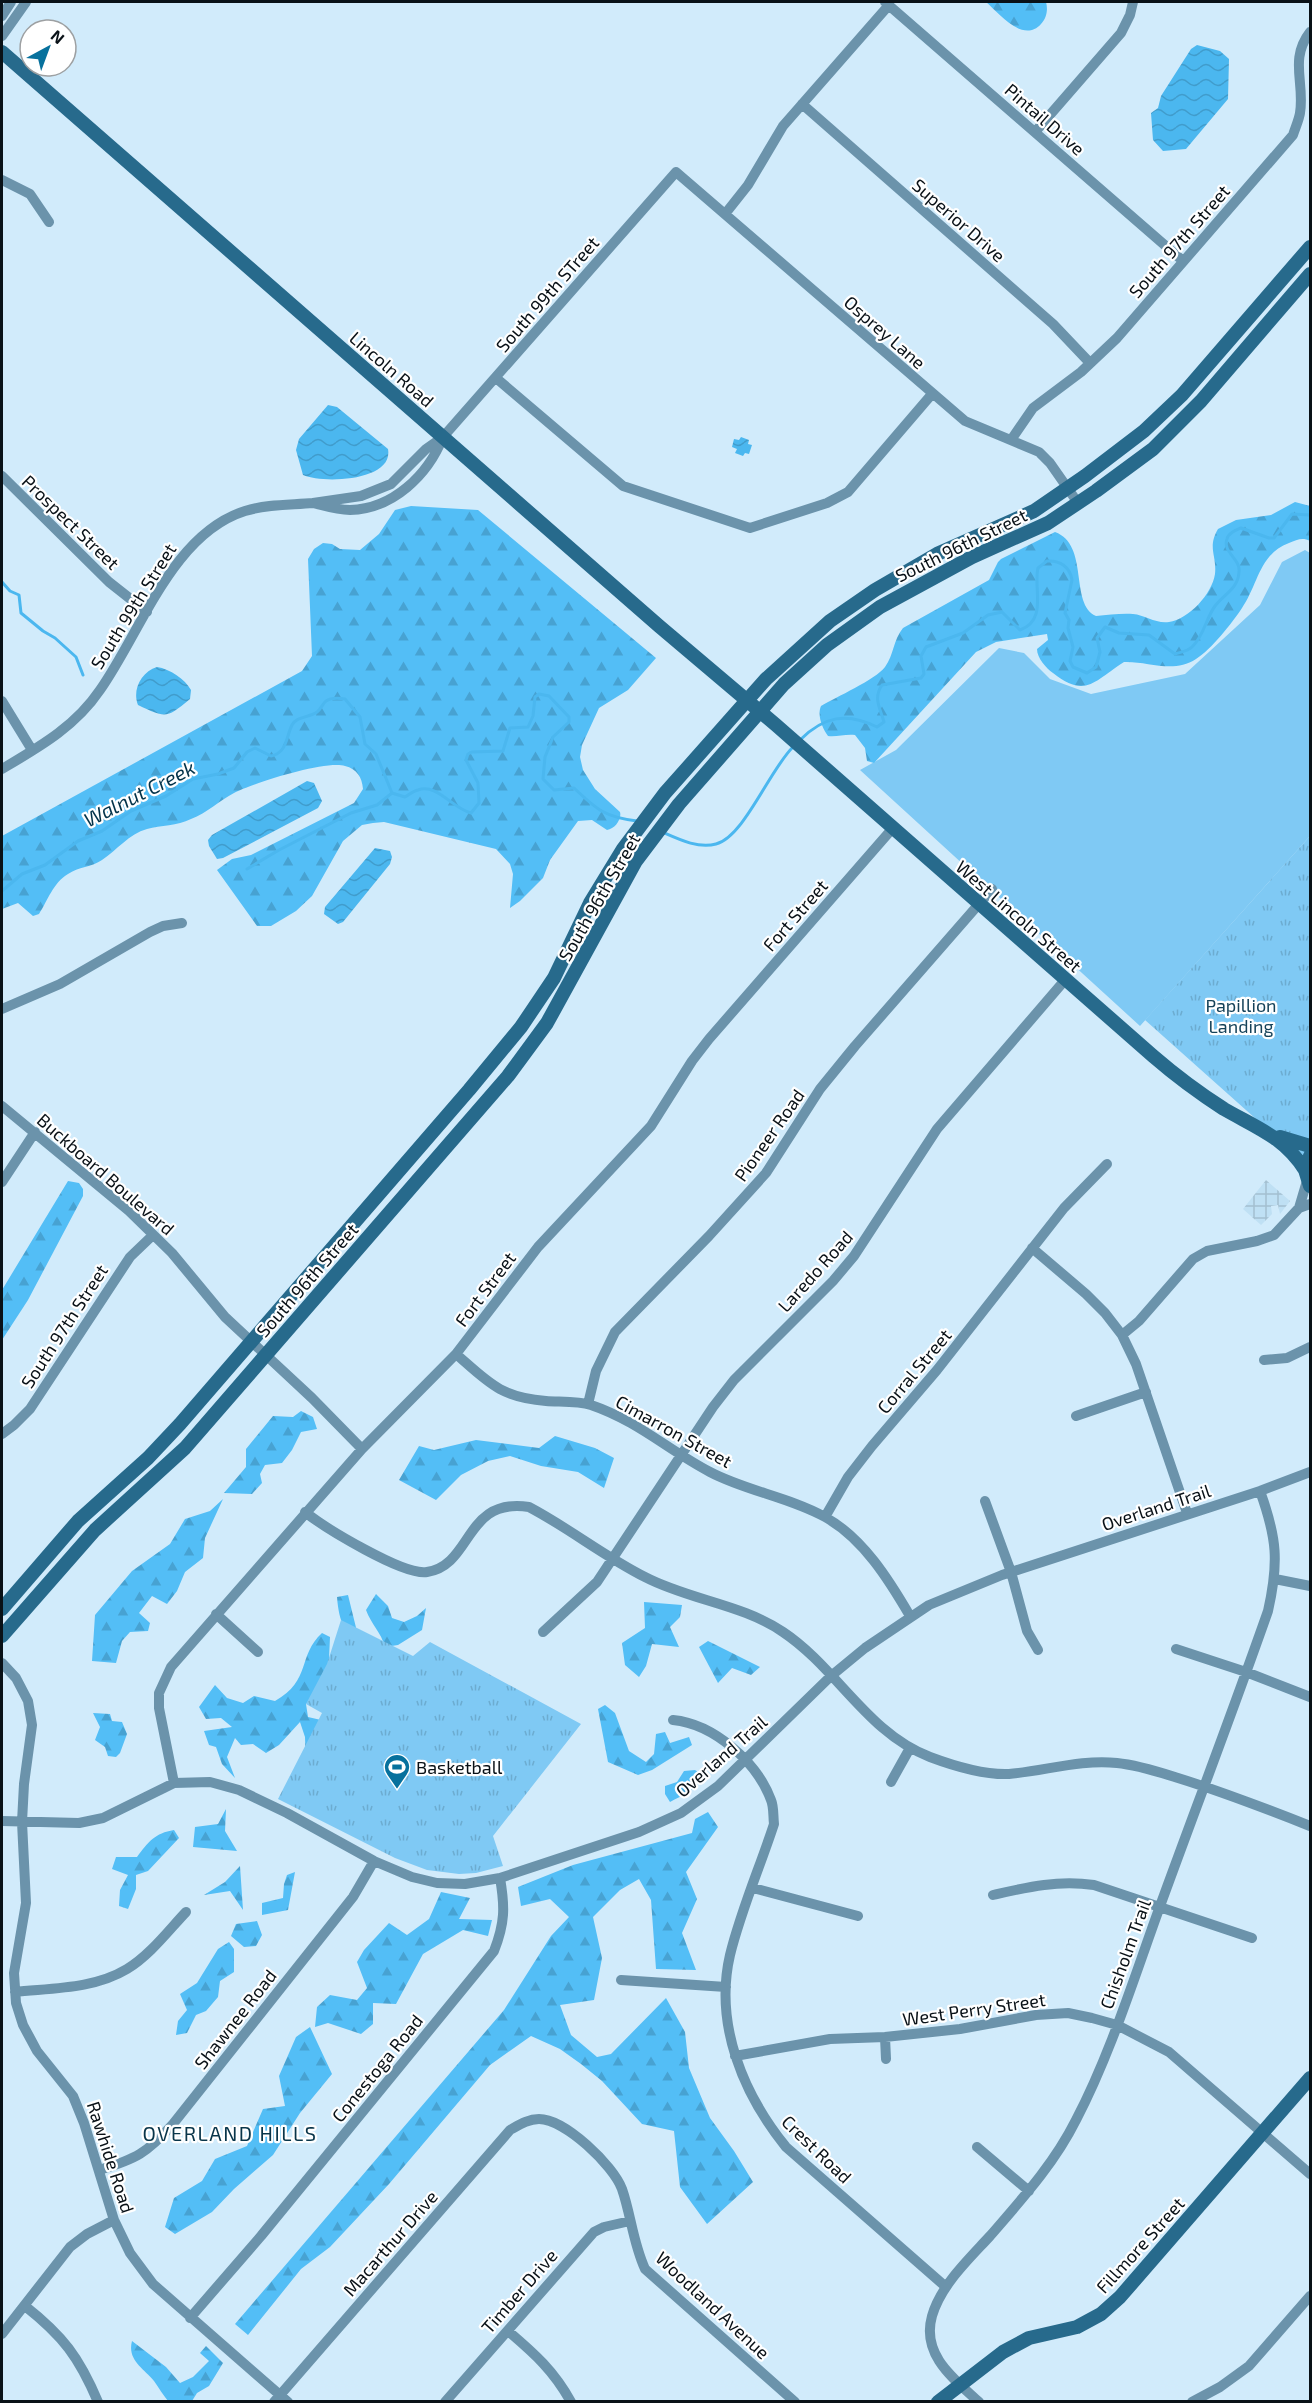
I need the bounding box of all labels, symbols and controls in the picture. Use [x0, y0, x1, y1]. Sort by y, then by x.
north arrow [18, 18, 78, 78]
text: N [48, 25, 69, 47]
street label: Pintail Drive [1001, 78, 1089, 160]
street label: Superior Drive [908, 174, 1010, 266]
street label: South 97th Street [1124, 180, 1234, 302]
street label: South 99th STreet [491, 232, 603, 356]
street label: Osprey Lane [840, 291, 930, 373]
street label: Lincoln Road [345, 326, 439, 412]
street label: Prospect Street [18, 470, 124, 574]
street label: South 96th Street [892, 504, 1031, 586]
street label: South 99th Street [86, 539, 181, 673]
water label: Walnut Creek [79, 755, 199, 831]
street label: South 96th Street [554, 829, 645, 965]
street label: West Lincoln Street [952, 855, 1086, 977]
street label: Fort Street [758, 875, 832, 955]
park label: Papillion Landing [1205, 994, 1277, 1037]
street label: Pioneer Road [729, 1085, 809, 1185]
street label: Buckboard Boulevard [33, 1108, 179, 1240]
street label: South 96th Street [252, 1218, 363, 1342]
street label: Laredo Road [773, 1226, 857, 1316]
street label: Fort Street [450, 1247, 520, 1331]
street label: South 97th Street [16, 1260, 112, 1392]
street label: Corral Street [872, 1324, 956, 1418]
street label: Cimarron Street [612, 1390, 736, 1472]
street label: Overland Trail [1099, 1479, 1214, 1535]
street label: Overland Trail [671, 1710, 772, 1802]
sports icon: Basketball [382, 1752, 412, 1790]
place label: Basketball [416, 1756, 503, 1778]
street label: Chisholm Trail [1095, 1895, 1155, 2012]
street label: Shawnee Road [189, 1965, 281, 2073]
street label: West Perry Street [901, 1988, 1047, 2030]
street label: Conestoga Road [327, 2010, 427, 2126]
street label: Rawhide Road [83, 2098, 139, 2216]
street label: Crest Road [778, 2110, 856, 2188]
district label: OVERLAND HILLS [143, 2121, 317, 2145]
street label: Macarthur Drive [338, 2186, 442, 2300]
street label: Fillmore Street [1091, 2192, 1189, 2298]
street label: Timber Drive [477, 2244, 561, 2338]
street label: Woodland Avenue [652, 2247, 774, 2363]

